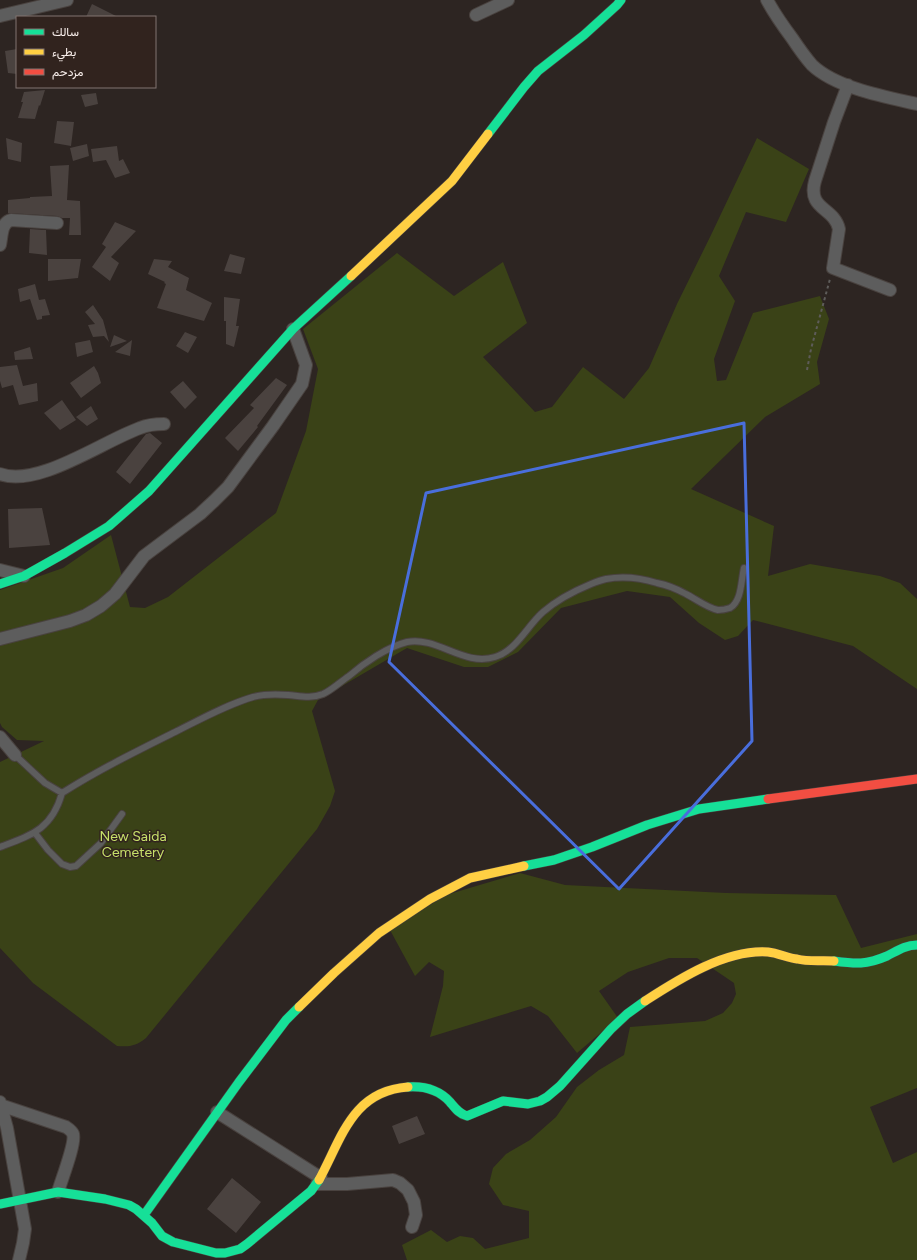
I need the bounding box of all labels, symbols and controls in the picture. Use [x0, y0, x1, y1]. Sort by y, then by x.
legend [16, 16, 156, 88]
text: سالك [52, 25, 79, 39]
text: بطيء [52, 45, 76, 62]
text: مزدحم [52, 65, 83, 80]
park label: New Saida Cemetery [99, 828, 167, 861]

